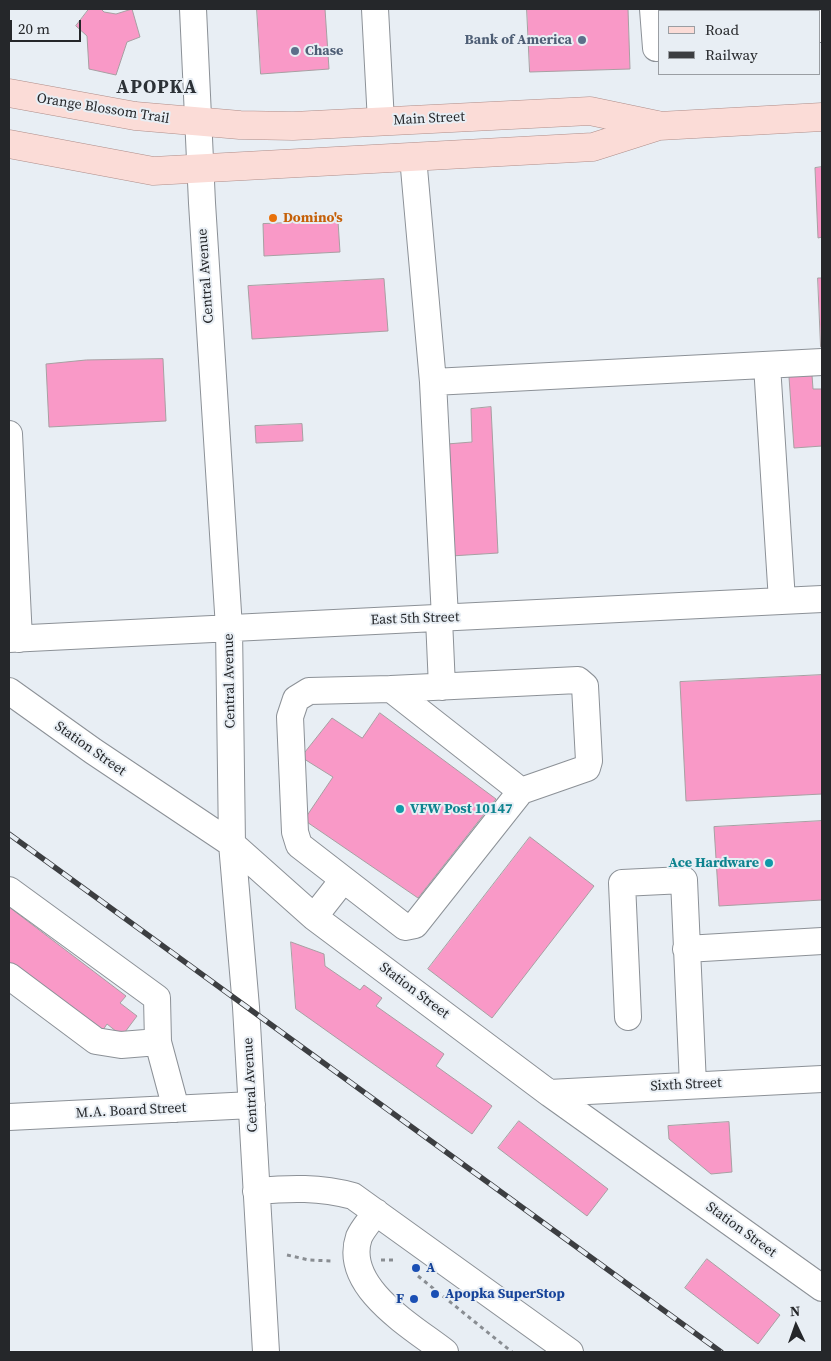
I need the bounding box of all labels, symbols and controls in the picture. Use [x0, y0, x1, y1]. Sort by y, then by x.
scale bar [12, 10, 84, 42]
legend [658, 10, 821, 75]
text: 20 m [18, 18, 50, 39]
text: Road [705, 19, 739, 40]
place label: Bank of America [465, 32, 572, 48]
marker: Bank of America [576, 34, 588, 46]
place label: Chase [305, 43, 343, 59]
text: Railway [705, 44, 758, 65]
marker: Chase [289, 45, 301, 57]
district label: APOPKA [116, 77, 198, 99]
street label: Orange Blossom Trail [35, 90, 171, 128]
street label: Main Street [393, 109, 465, 129]
place label: Domino's [283, 210, 343, 226]
marker: Domino's [267, 212, 279, 224]
street label: Central Avenue [194, 228, 218, 324]
street label: East 5th Street [370, 609, 460, 629]
street label: Central Avenue [221, 633, 239, 729]
street label: Station Street [51, 718, 129, 780]
place label: VFW Post 10147 [410, 801, 513, 817]
marker: VFW Post 10147 [394, 803, 406, 815]
place label: Ace Hardware [669, 855, 759, 871]
marker: Ace Hardware [763, 857, 775, 869]
street label: Station Street [376, 959, 452, 1023]
street label: Central Avenue [240, 1037, 262, 1133]
street label: Sixth Street [650, 1075, 722, 1095]
street label: M.A. Board Street [75, 1100, 187, 1122]
street label: Station Street [702, 1199, 780, 1261]
place label: A [426, 1260, 435, 1276]
marker: A [410, 1262, 422, 1274]
place label: Apopka SuperStop [445, 1286, 565, 1302]
marker: Apopka SuperStop [429, 1288, 441, 1300]
place label: F [396, 1291, 404, 1307]
marker: F [408, 1293, 420, 1305]
north arrow [771, 1301, 821, 1351]
text: N [790, 1301, 801, 1321]

